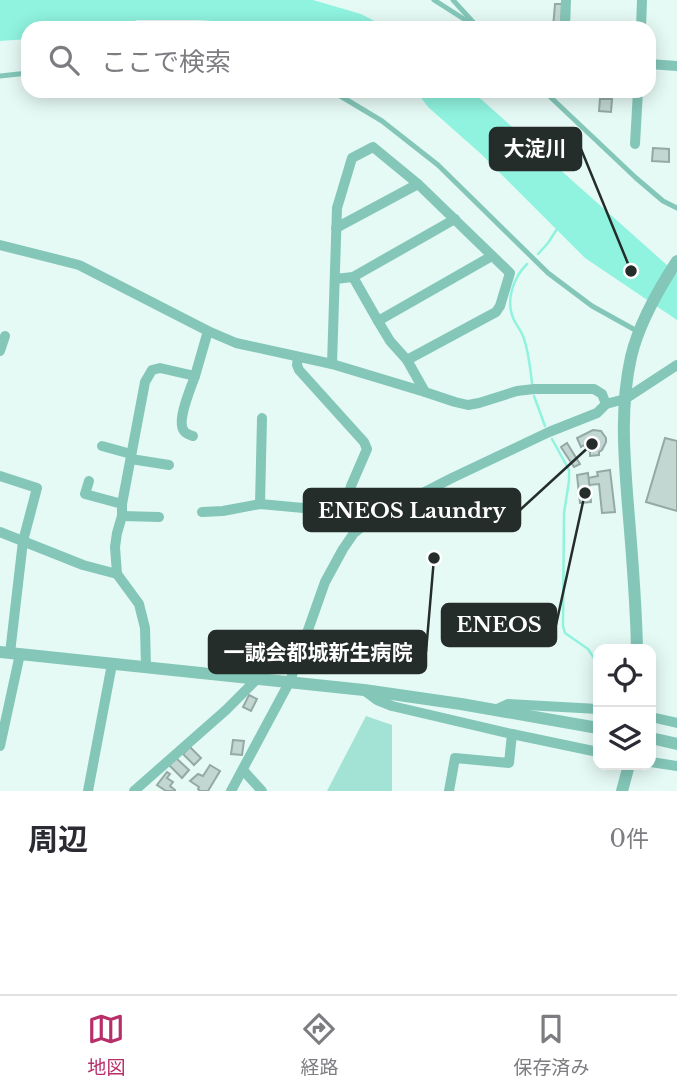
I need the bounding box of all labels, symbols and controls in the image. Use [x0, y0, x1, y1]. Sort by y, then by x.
search box [21, 21, 656, 98]
icon: search [45, 41, 83, 79]
text: ここで検索 [101, 46, 231, 78]
callout: 大淀川 [490, 128, 581, 170]
text: 大淀川 [504, 136, 567, 162]
callout: ENEOS Laundry [304, 489, 520, 531]
text: ENEOS Laundry [318, 498, 506, 524]
callout: ENEOS [442, 604, 556, 646]
text: ENEOS [456, 612, 542, 638]
callout: 一誠会都城新生病院 [209, 631, 426, 673]
text: 一誠会都城新生病院 [224, 640, 413, 666]
map controls [593, 644, 656, 770]
button: locate [593, 644, 656, 707]
button: layers [593, 707, 656, 770]
text: 周辺 [28, 821, 88, 858]
text: 0件 [610, 825, 649, 853]
tab: 地図 [87, 1010, 126, 1079]
tab: 経路 [300, 1010, 339, 1079]
tab: 保存済み [513, 1010, 590, 1079]

